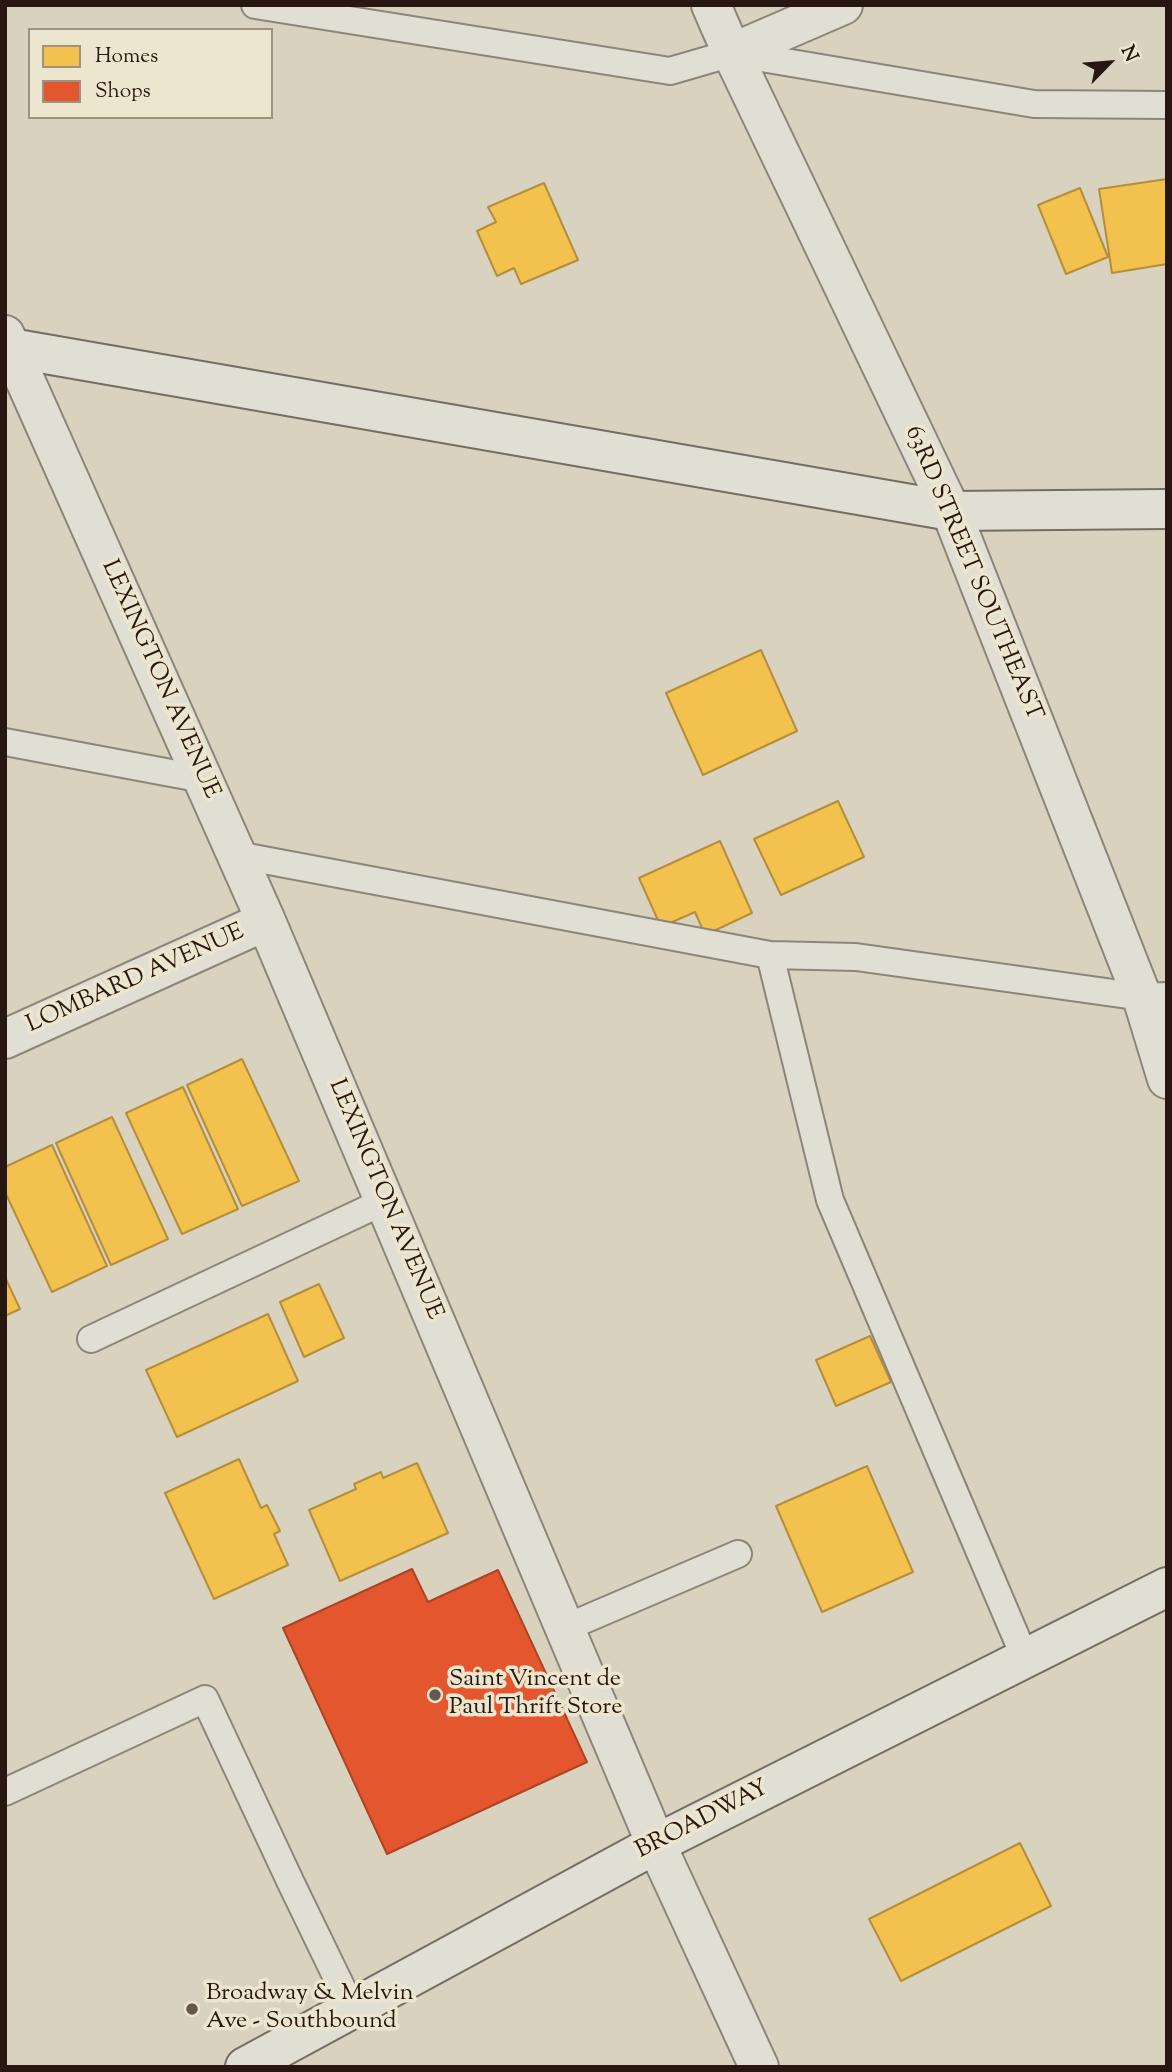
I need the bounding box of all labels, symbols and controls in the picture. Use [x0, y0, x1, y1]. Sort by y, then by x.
legend [28, 28, 273, 119]
north arrow [1074, 28, 1144, 98]
text: N [1113, 41, 1144, 66]
text: Homes [95, 42, 158, 72]
text: Shops [95, 77, 151, 107]
street label: 63RD STREET SOUTHEAST [897, 422, 1047, 726]
street label: LEXINGTON AVENUE [93, 556, 225, 804]
street label: LOMBARD AVENUE [23, 919, 249, 1041]
street label: LEXINGTON AVENUE [320, 1076, 448, 1324]
place label: Saint Vincent de Paul Thrift Store [449, 1667, 623, 1723]
marker: Saint Vincent de Paul Thrift Store [427, 1687, 443, 1703]
street label: BROADWAY [632, 1775, 774, 1867]
place label: Broadway & Melvin Ave - Southbound [206, 1981, 414, 2037]
marker: Broadway & Melvin Ave - Southbound [184, 2001, 200, 2017]

